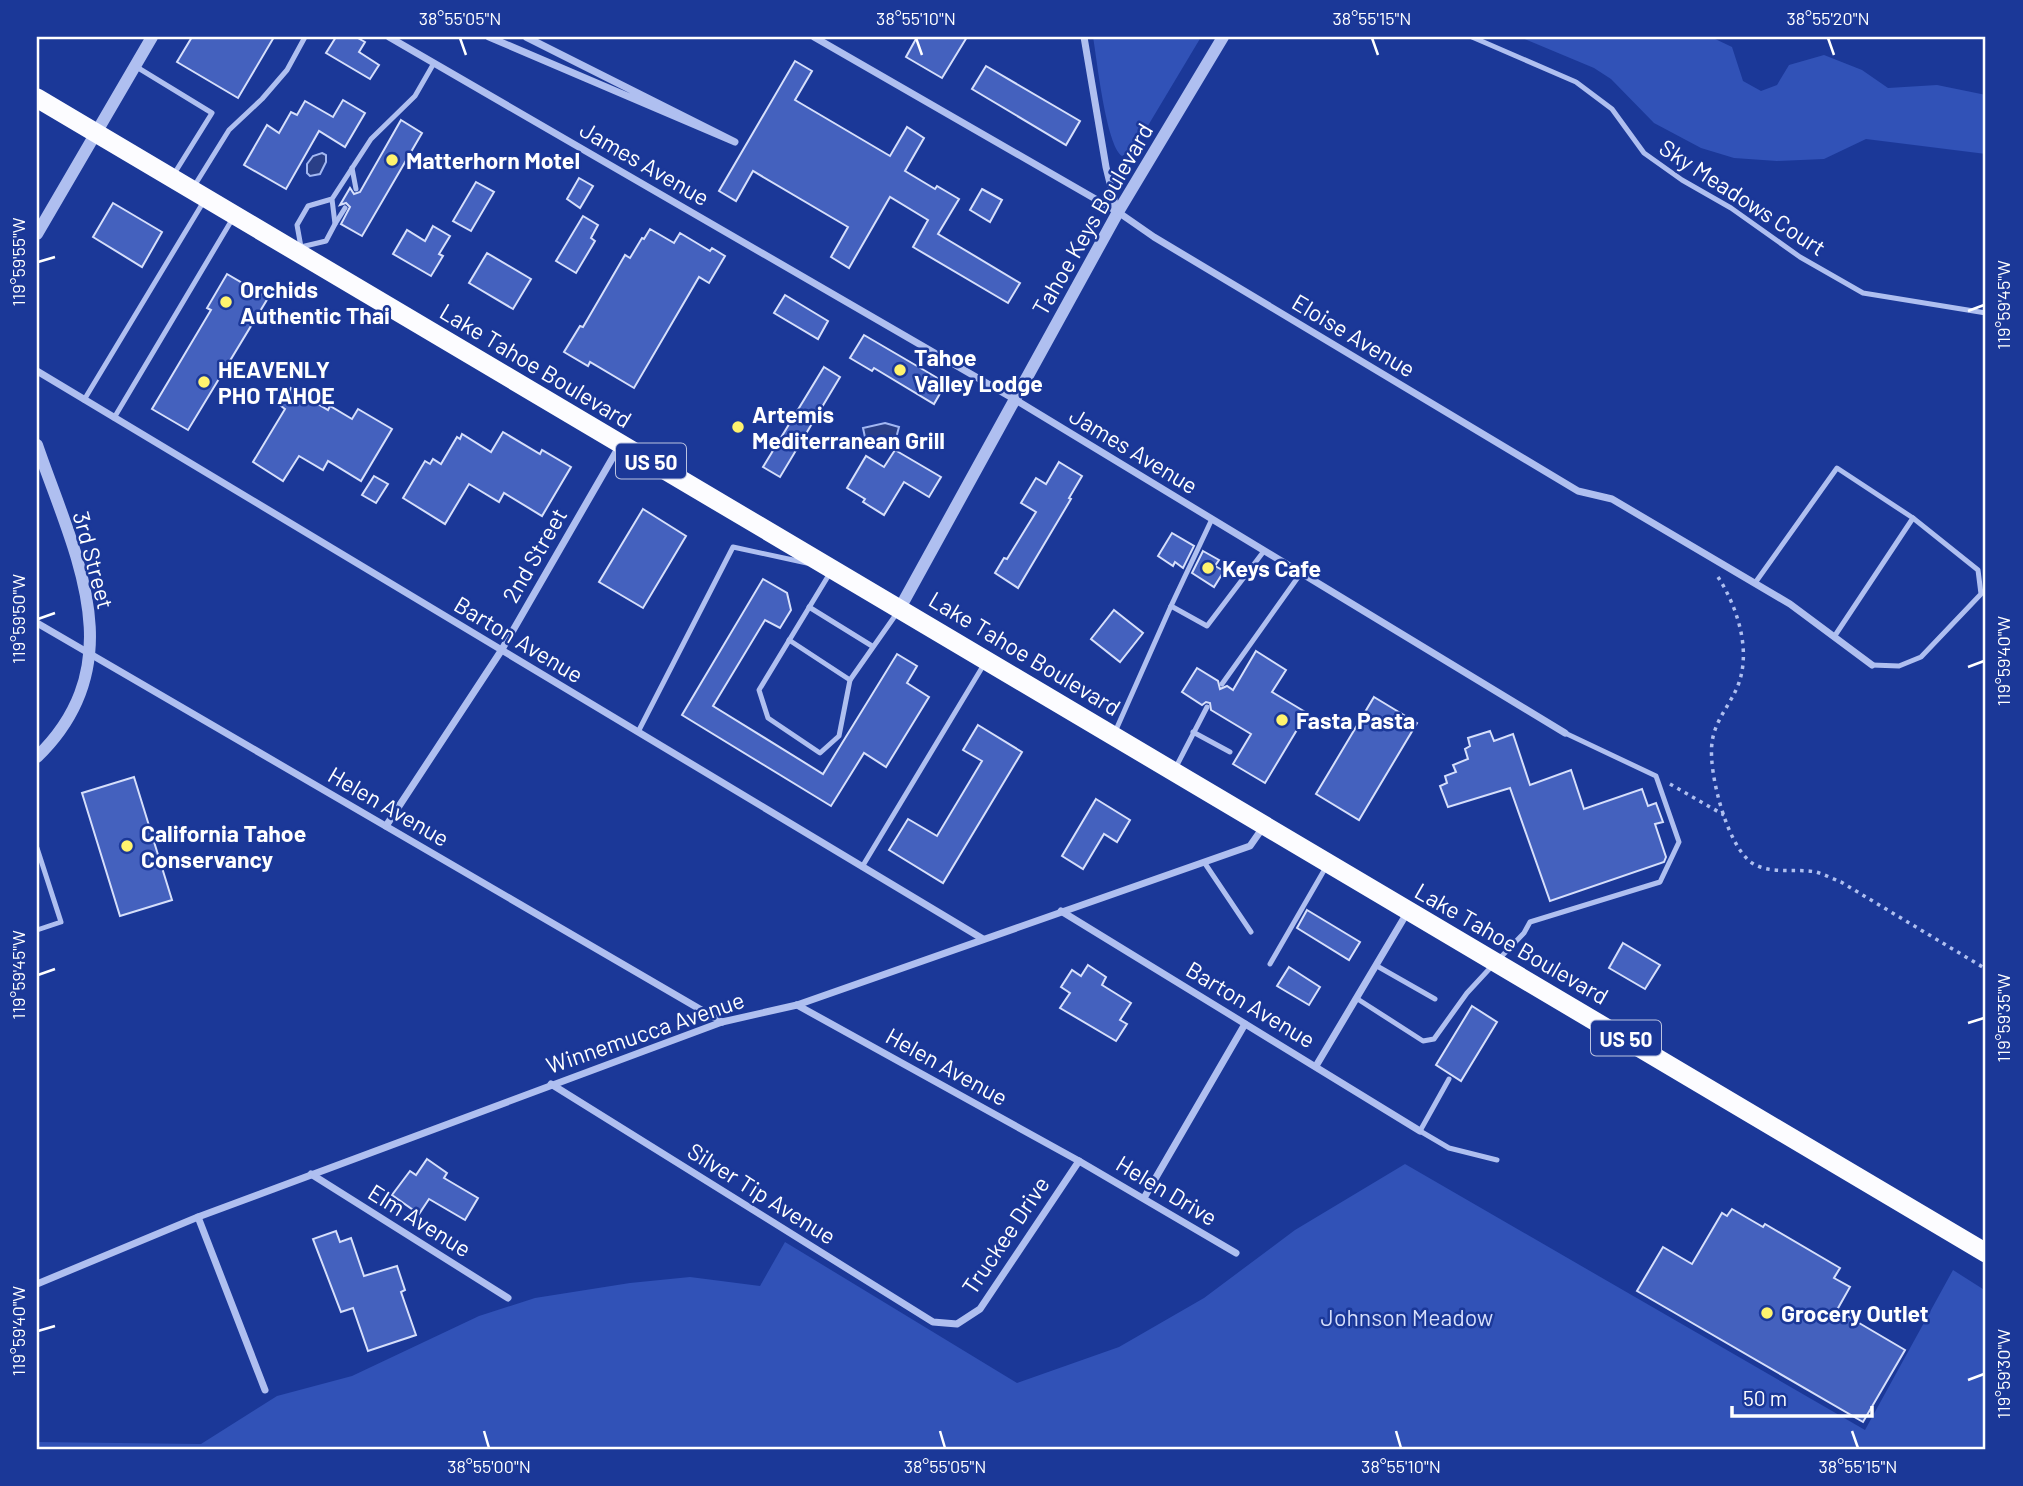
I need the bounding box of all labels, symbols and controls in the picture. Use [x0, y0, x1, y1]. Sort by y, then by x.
text: 38°55'05"N [419, 7, 501, 29]
text: 38°55'10"N [876, 7, 956, 29]
text: 38°55'15"N [1333, 7, 1411, 29]
text: 38°55'20"N [1786, 7, 1870, 29]
street label: James Avenue [575, 115, 715, 211]
street label: Tahoe Keys Boulevard [1026, 118, 1158, 320]
street label: Sky Meadows Court [1655, 133, 1831, 261]
place label: Matterhorn Motel [406, 146, 580, 174]
marker: Matterhorn Motel [384, 152, 400, 168]
text: 119°59'55"W [7, 217, 29, 306]
text: 119°59'45"W [1992, 260, 2014, 350]
place label: Orchids Authentic Thai [240, 275, 390, 329]
street label: Eloise Avenue [1287, 287, 1421, 383]
marker: Orchids Authentic Thai [218, 294, 234, 310]
street label: Lake Tahoe Boulevard [435, 297, 637, 433]
place label: Tahoe Valley Lodge [914, 343, 1043, 397]
place label: HEAVENLY PHO TAHOE [218, 355, 335, 409]
marker: Tahoe Valley Lodge [892, 362, 908, 378]
marker: HEAVENLY PHO TAHOE [196, 374, 212, 390]
place label: Artemis Mediterranean Grill [752, 400, 945, 454]
street label: James Avenue [1065, 401, 1203, 499]
marker: Artemis Mediterranean Grill [730, 419, 746, 435]
road number: US 50 [616, 444, 686, 478]
street label: 2nd Street [496, 503, 572, 607]
street label: 3rd Street [68, 508, 120, 612]
place label: Keys Cafe [1222, 554, 1321, 582]
marker: Keys Cafe [1200, 560, 1216, 576]
text: 119°59'50"W [7, 574, 29, 664]
street label: Lake Tahoe Boulevard [924, 585, 1126, 721]
street label: Barton Avenue [449, 590, 589, 688]
text: 119°59'40"W [1992, 616, 2014, 706]
place label: Fasta Pasta [1296, 706, 1415, 734]
marker: Fasta Pasta [1274, 712, 1290, 728]
street label: Helen Avenue [324, 760, 454, 852]
place label: California Tahoe Conservancy [141, 819, 306, 873]
marker: California Tahoe Conservancy [119, 838, 135, 854]
street label: Lake Tahoe Boulevard [1410, 876, 1614, 1010]
text: 119°59'45"W [7, 930, 29, 1020]
street label: Barton Avenue [1181, 955, 1321, 1053]
text: 119°59'35"W [1992, 973, 2014, 1062]
street label: Winnemucca Avenue [542, 985, 748, 1079]
road number: US 50 [1591, 1020, 1661, 1056]
street label: Helen Avenue [881, 1021, 1013, 1111]
street label: Silver Tip Avenue [683, 1136, 841, 1250]
street label: Helen Drive [1111, 1149, 1223, 1231]
street label: Truckee Drive [955, 1171, 1055, 1299]
street label: Elm Avenue [363, 1177, 477, 1263]
text: 119°59'40"W [7, 1286, 29, 1376]
place label: Grocery Outlet [1781, 1299, 1929, 1327]
park label: Johnson Meadow [1321, 1303, 1493, 1331]
marker: Grocery Outlet [1759, 1305, 1775, 1321]
text: 119°59'30"W [1992, 1329, 2014, 1419]
scale bar [1732, 1374, 1872, 1418]
text: 50 m [1743, 1385, 1787, 1410]
text: 38°55'00"N [447, 1455, 531, 1477]
text: 38°55'05"N [904, 1455, 986, 1477]
text: 38°55'10"N [1361, 1455, 1441, 1477]
text: 38°55'15"N [1819, 1455, 1897, 1477]

